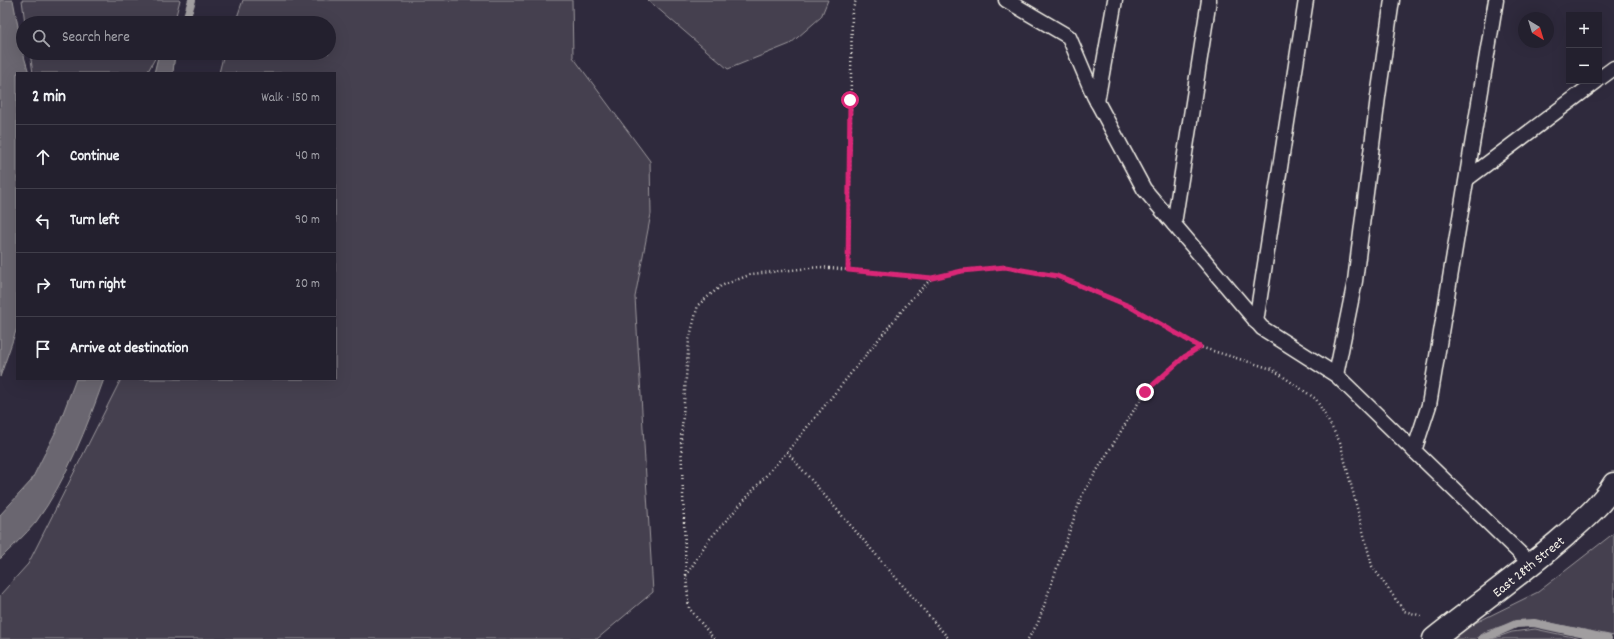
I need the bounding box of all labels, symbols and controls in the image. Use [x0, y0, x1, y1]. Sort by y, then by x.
north arrow [1518, 12, 1554, 48]
map controls [1566, 12, 1602, 84]
button: + [1566, 12, 1602, 48]
search box [16, 16, 336, 60]
icon: search [30, 27, 52, 49]
text: Search here [62, 27, 130, 49]
button: − [1566, 48, 1602, 84]
text: 2 min [32, 86, 66, 110]
text: Walk · 150 m [261, 89, 320, 108]
route start [841, 91, 859, 109]
icon: ahead [32, 146, 54, 168]
text: Continue [70, 146, 119, 168]
text: 40 m [296, 147, 320, 166]
icon: left [32, 210, 54, 232]
text: Turn left [70, 210, 119, 232]
text: 90 m [295, 211, 320, 230]
icon: right [32, 274, 54, 296]
text: Turn right [70, 274, 126, 296]
text: 20 m [295, 275, 320, 294]
icon: arrive [32, 338, 54, 360]
text: Arrive at destination [70, 338, 188, 360]
route end [1136, 383, 1154, 401]
street label: East 28th Street [1489, 532, 1570, 603]

